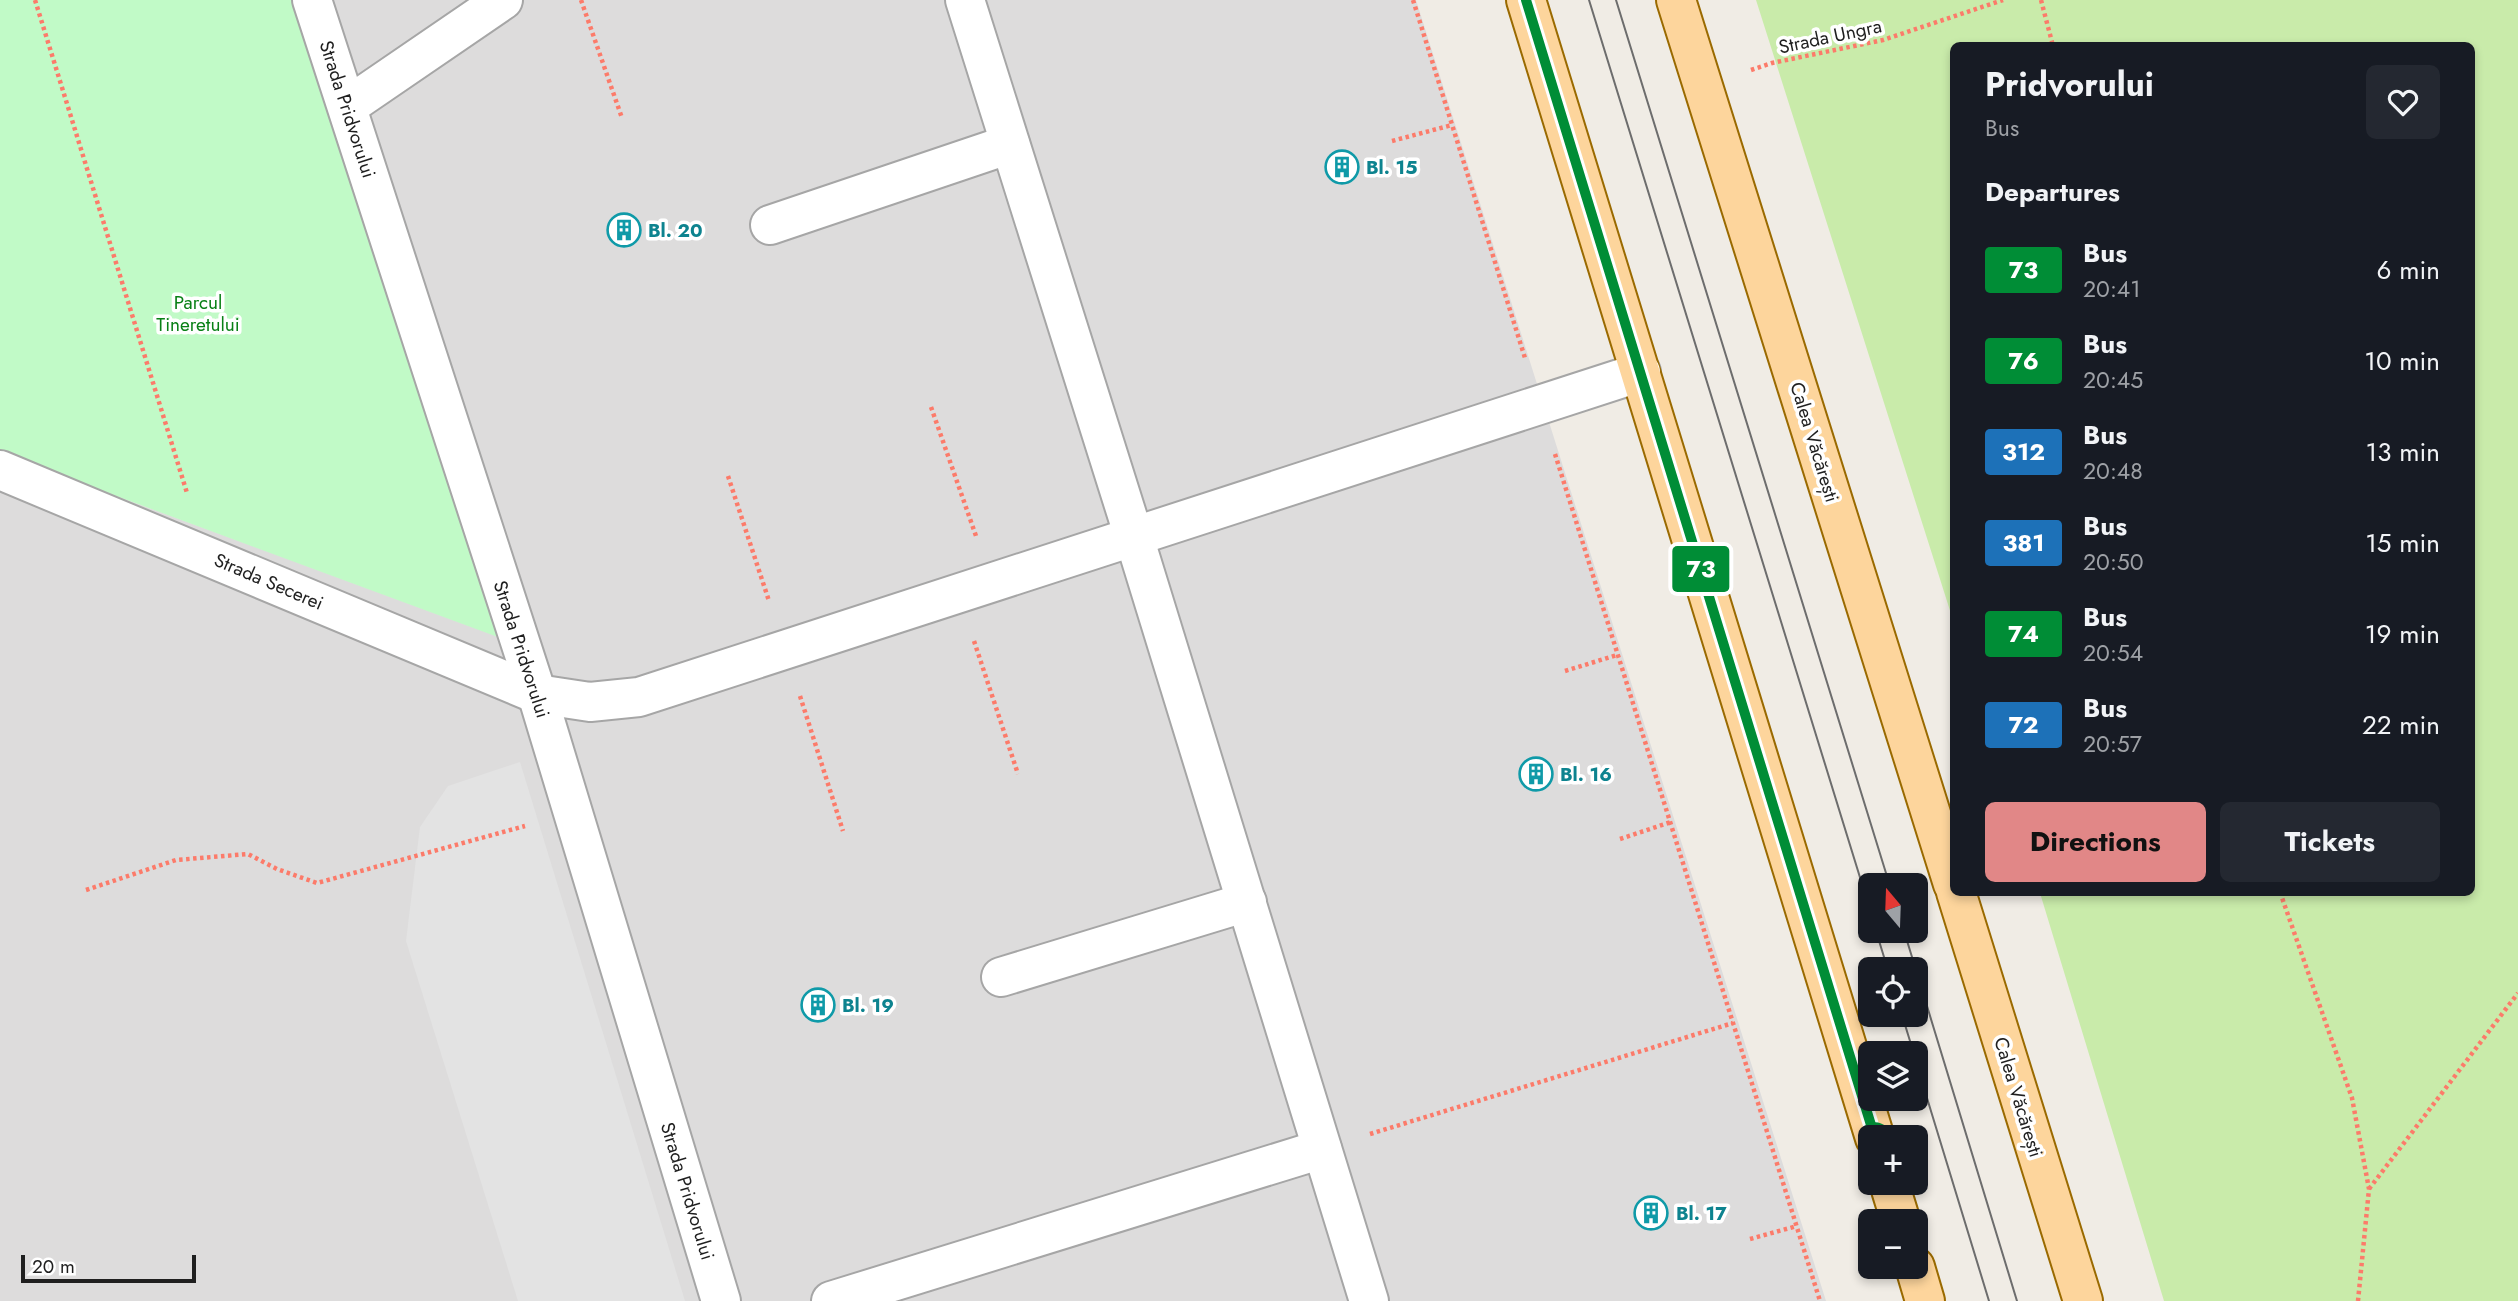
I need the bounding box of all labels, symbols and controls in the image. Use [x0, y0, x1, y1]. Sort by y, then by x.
street label: Strada Ungra [1776, 12, 1884, 61]
street label: Strada Pridvorului [313, 37, 382, 181]
text: Pridvorului [1985, 61, 2154, 108]
button: heart [2366, 65, 2440, 139]
text: Bus [1985, 111, 2019, 145]
building icon: Bl. 15 [1323, 148, 1361, 186]
place label: Bl. 15 [1366, 154, 1418, 181]
text: Departures [1985, 173, 2120, 211]
building icon: Bl. 20 [605, 211, 643, 249]
place label: Bl. 20 [648, 217, 703, 244]
text: Bus [2083, 234, 2127, 272]
text: 6 min [2377, 251, 2440, 289]
text: 73 [2009, 252, 2038, 287]
text: 20:41 [2083, 272, 2141, 306]
park label: Parcul Tineretului [156, 289, 240, 338]
text: Bus [2083, 325, 2127, 363]
text: 10 min [2364, 342, 2440, 380]
text: 76 [2008, 343, 2039, 378]
text: 20:45 [2083, 363, 2143, 397]
street label: Calea Văcărești [1783, 379, 1846, 506]
text: Bus [2083, 416, 2127, 454]
text: 13 min [2366, 433, 2440, 471]
text: 312 [2002, 434, 2045, 469]
text: 20:48 [2083, 454, 2143, 488]
text: Bus [2083, 507, 2127, 545]
text: 15 min [2365, 524, 2440, 562]
text: 381 [2002, 525, 2045, 560]
text: 20:50 [2083, 545, 2144, 579]
street label: Strada Secerei [210, 546, 328, 617]
line badge: 73 [1670, 546, 1732, 592]
text: 73 [1686, 551, 1716, 586]
street label: Strada Pridvorului [487, 577, 556, 721]
text: Bus [2083, 598, 2127, 636]
text: 19 min [2365, 615, 2440, 653]
text: 74 [2008, 616, 2039, 651]
text: 20:54 [2083, 636, 2143, 670]
text: Bus [2083, 689, 2127, 727]
text: 22 min [2362, 706, 2440, 744]
text: 72 [2008, 707, 2039, 742]
text: 20:57 [2083, 727, 2142, 761]
building icon: Bl. 16 [1517, 755, 1555, 793]
place label: Bl. 16 [1560, 761, 1612, 788]
button: Directions [1985, 802, 2206, 882]
button: Tickets [2220, 802, 2440, 882]
north arrow [1858, 873, 1928, 943]
map controls [1858, 873, 1928, 1279]
button: locate [1858, 957, 1928, 1027]
building icon: Bl. 19 [799, 986, 837, 1024]
place label: Bl. 19 [842, 992, 894, 1019]
street label: Calea Văcărești [1987, 1034, 2050, 1161]
button: layers [1858, 1041, 1928, 1111]
street label: Strada Pridvorului [654, 1119, 721, 1263]
unlabelled marker [1860, 1123, 1890, 1153]
button: + [1858, 1125, 1928, 1195]
building icon: Bl. 17 [1632, 1194, 1670, 1232]
place label: Bl. 17 [1676, 1200, 1727, 1227]
button: − [1858, 1209, 1928, 1279]
scale bar [21, 1252, 196, 1284]
text: 20 m [32, 1253, 75, 1280]

